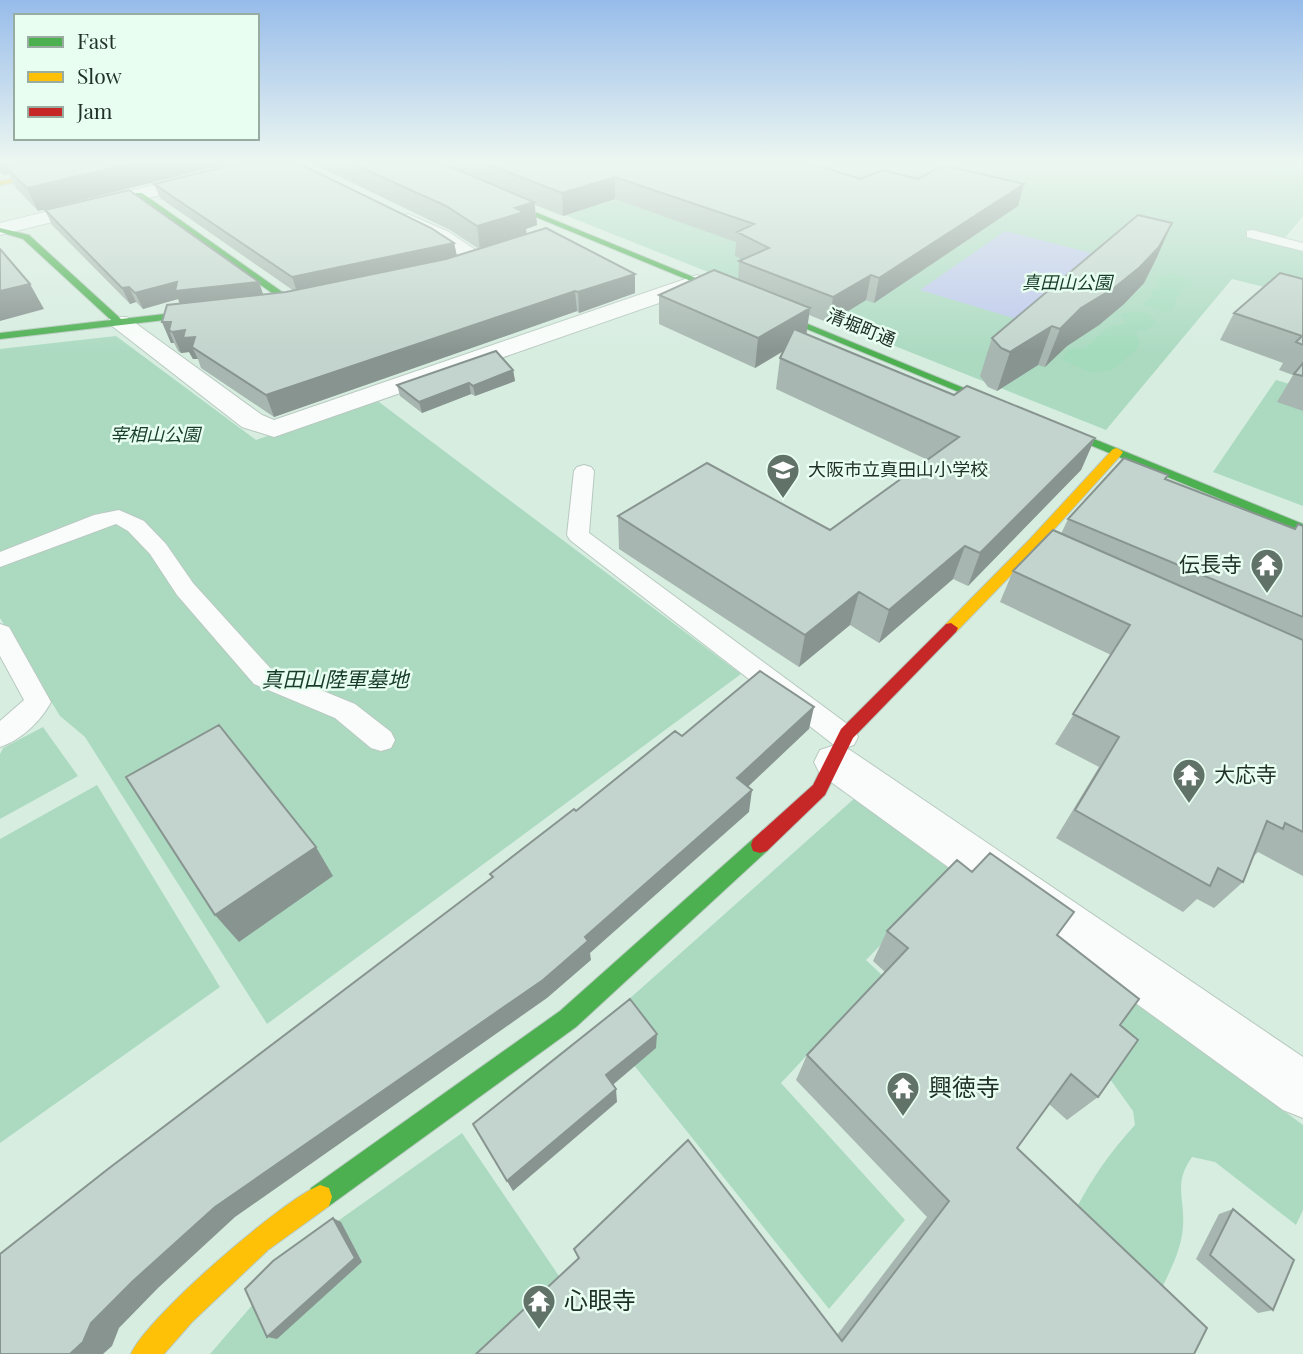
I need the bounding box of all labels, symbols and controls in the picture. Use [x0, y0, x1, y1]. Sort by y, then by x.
legend [14, 14, 259, 140]
text: Fast [77, 26, 116, 54]
text: Slow [77, 61, 122, 89]
text: Jam [76, 96, 113, 124]
park label: 真田山公園 [1022, 270, 1115, 294]
street label: 清堀町通 [824, 302, 899, 352]
park label: 宰相山公園 [110, 422, 203, 446]
school or university icon: 大阪市立真田山小学校 [764, 451, 802, 500]
place label: 大阪市立真田山小学校 [808, 457, 988, 481]
temple icon: 伝長寺 [1248, 546, 1286, 595]
place label: 伝長寺 [1179, 549, 1242, 577]
park label: 真田山陸軍墓地 [262, 664, 410, 692]
temple icon: 大応寺 [1170, 756, 1208, 805]
place label: 大応寺 [1214, 759, 1277, 787]
temple icon: 興徳寺 [884, 1069, 922, 1118]
place label: 興徳寺 [928, 1070, 1000, 1102]
temple icon: 心眼寺 [520, 1282, 558, 1331]
place label: 心眼寺 [564, 1283, 636, 1315]

